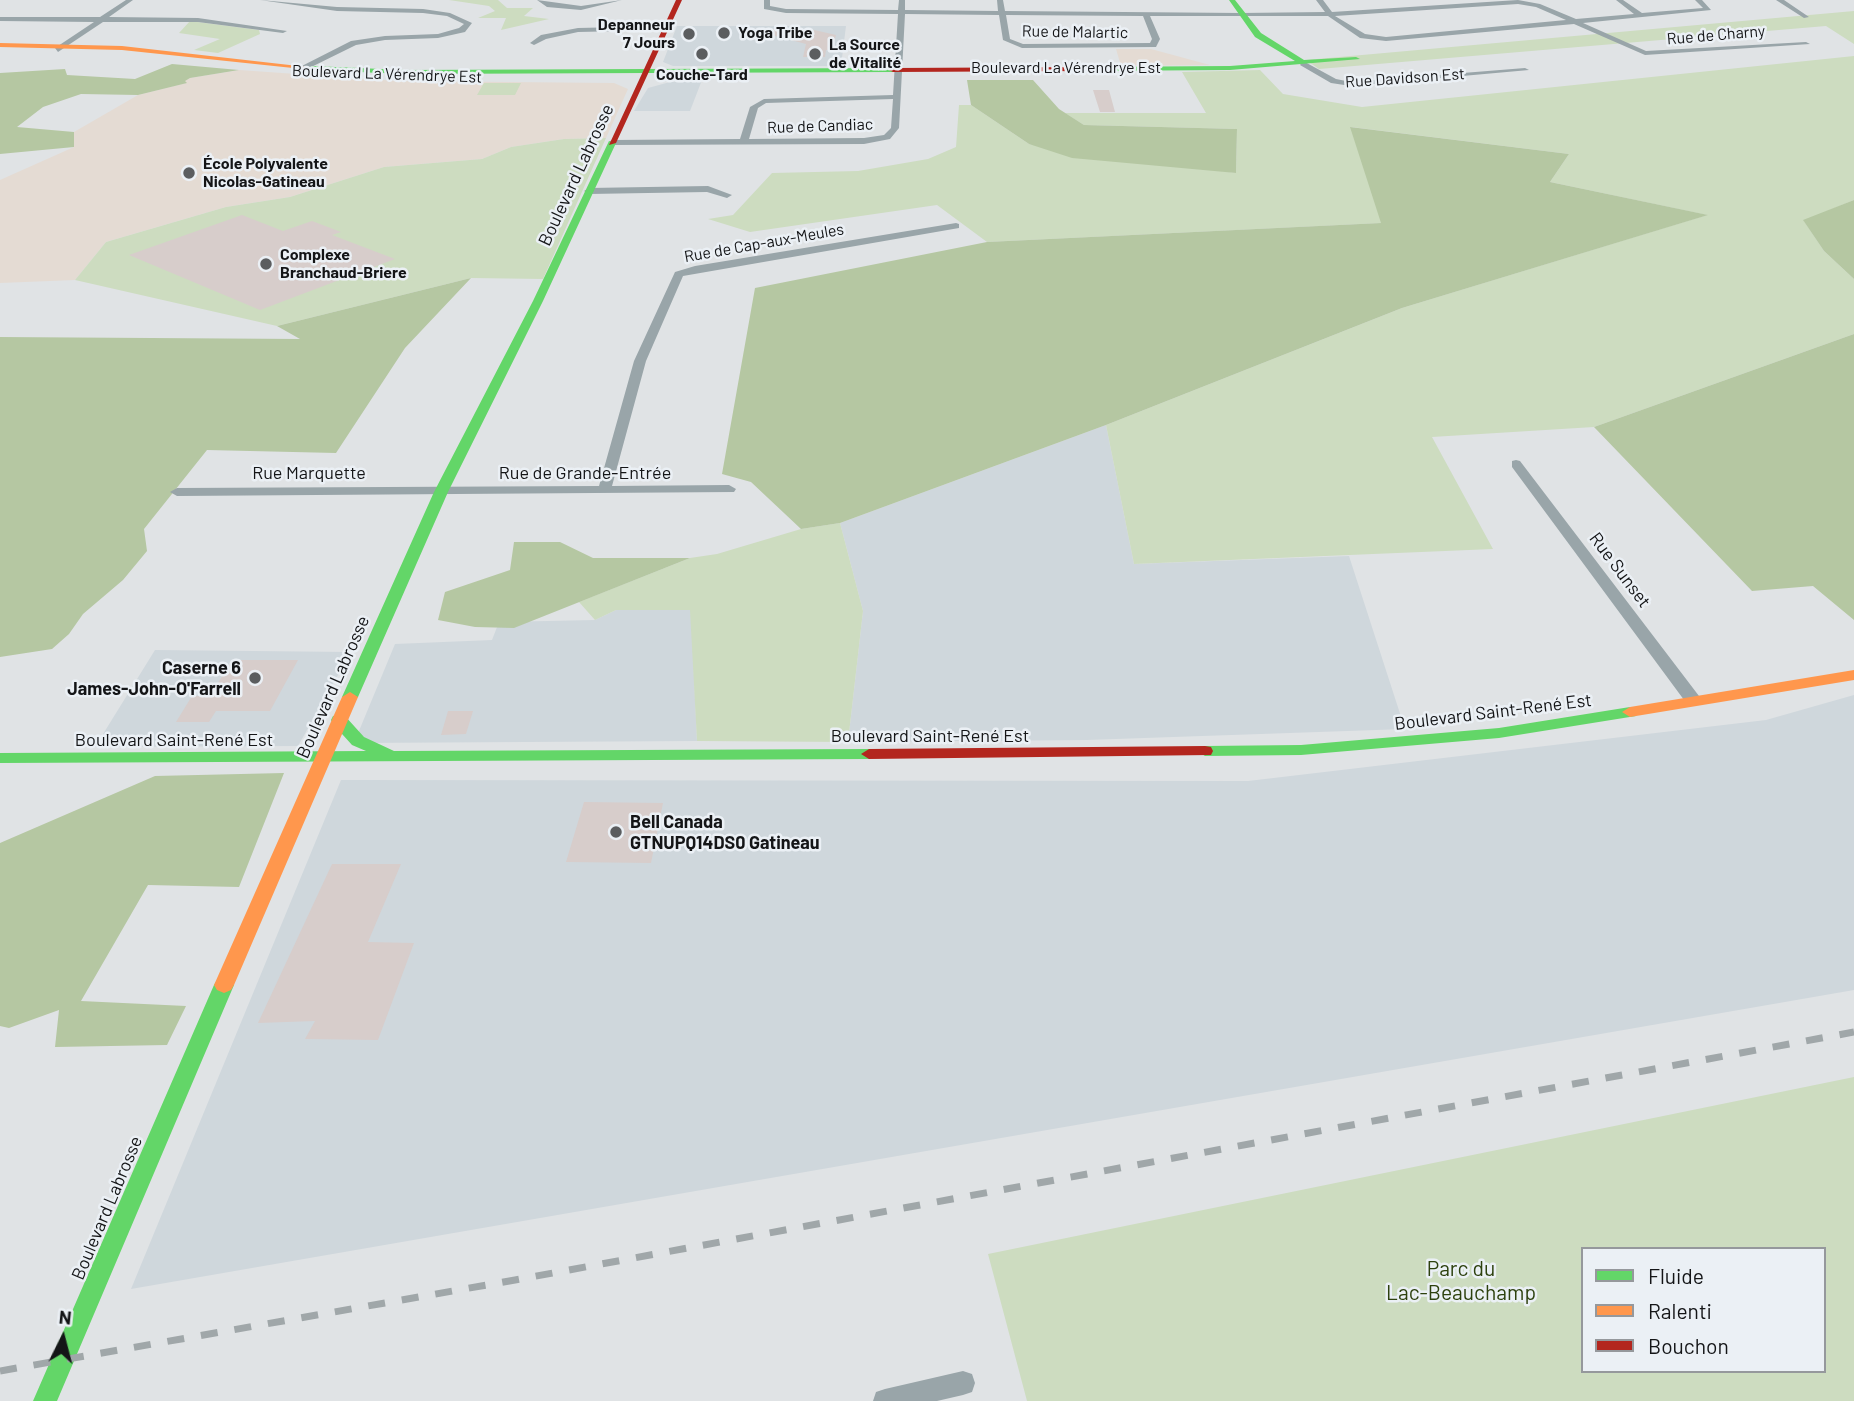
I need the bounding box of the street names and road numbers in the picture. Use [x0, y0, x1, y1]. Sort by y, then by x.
street label: Rue de Malartic [1022, 21, 1128, 43]
street label: Rue de Charny [1666, 21, 1766, 49]
street label: Boulevard La Vérendrye Est [971, 58, 1161, 78]
street label: Boulevard La Vérendrye Est [292, 61, 482, 87]
street label: Rue Davidson Est [1345, 64, 1465, 92]
street label: Boulevard Labrosse [534, 101, 618, 249]
street label: Rue de Candiac [767, 115, 873, 137]
street label: Rue de Cap-aux-Meules [683, 219, 845, 267]
street label: Rue Marquette [252, 462, 366, 484]
street label: Rue de Grande-Entrée [499, 462, 671, 484]
street label: Rue Sunset [1585, 528, 1655, 612]
street label: Boulevard Labrosse [292, 612, 374, 762]
street label: Boulevard Saint-René Est [1393, 689, 1593, 735]
street label: Boulevard Saint-René Est [831, 725, 1029, 747]
street label: Boulevard Saint-René Est [75, 729, 273, 751]
street label: Boulevard Labrosse [67, 1133, 147, 1283]

